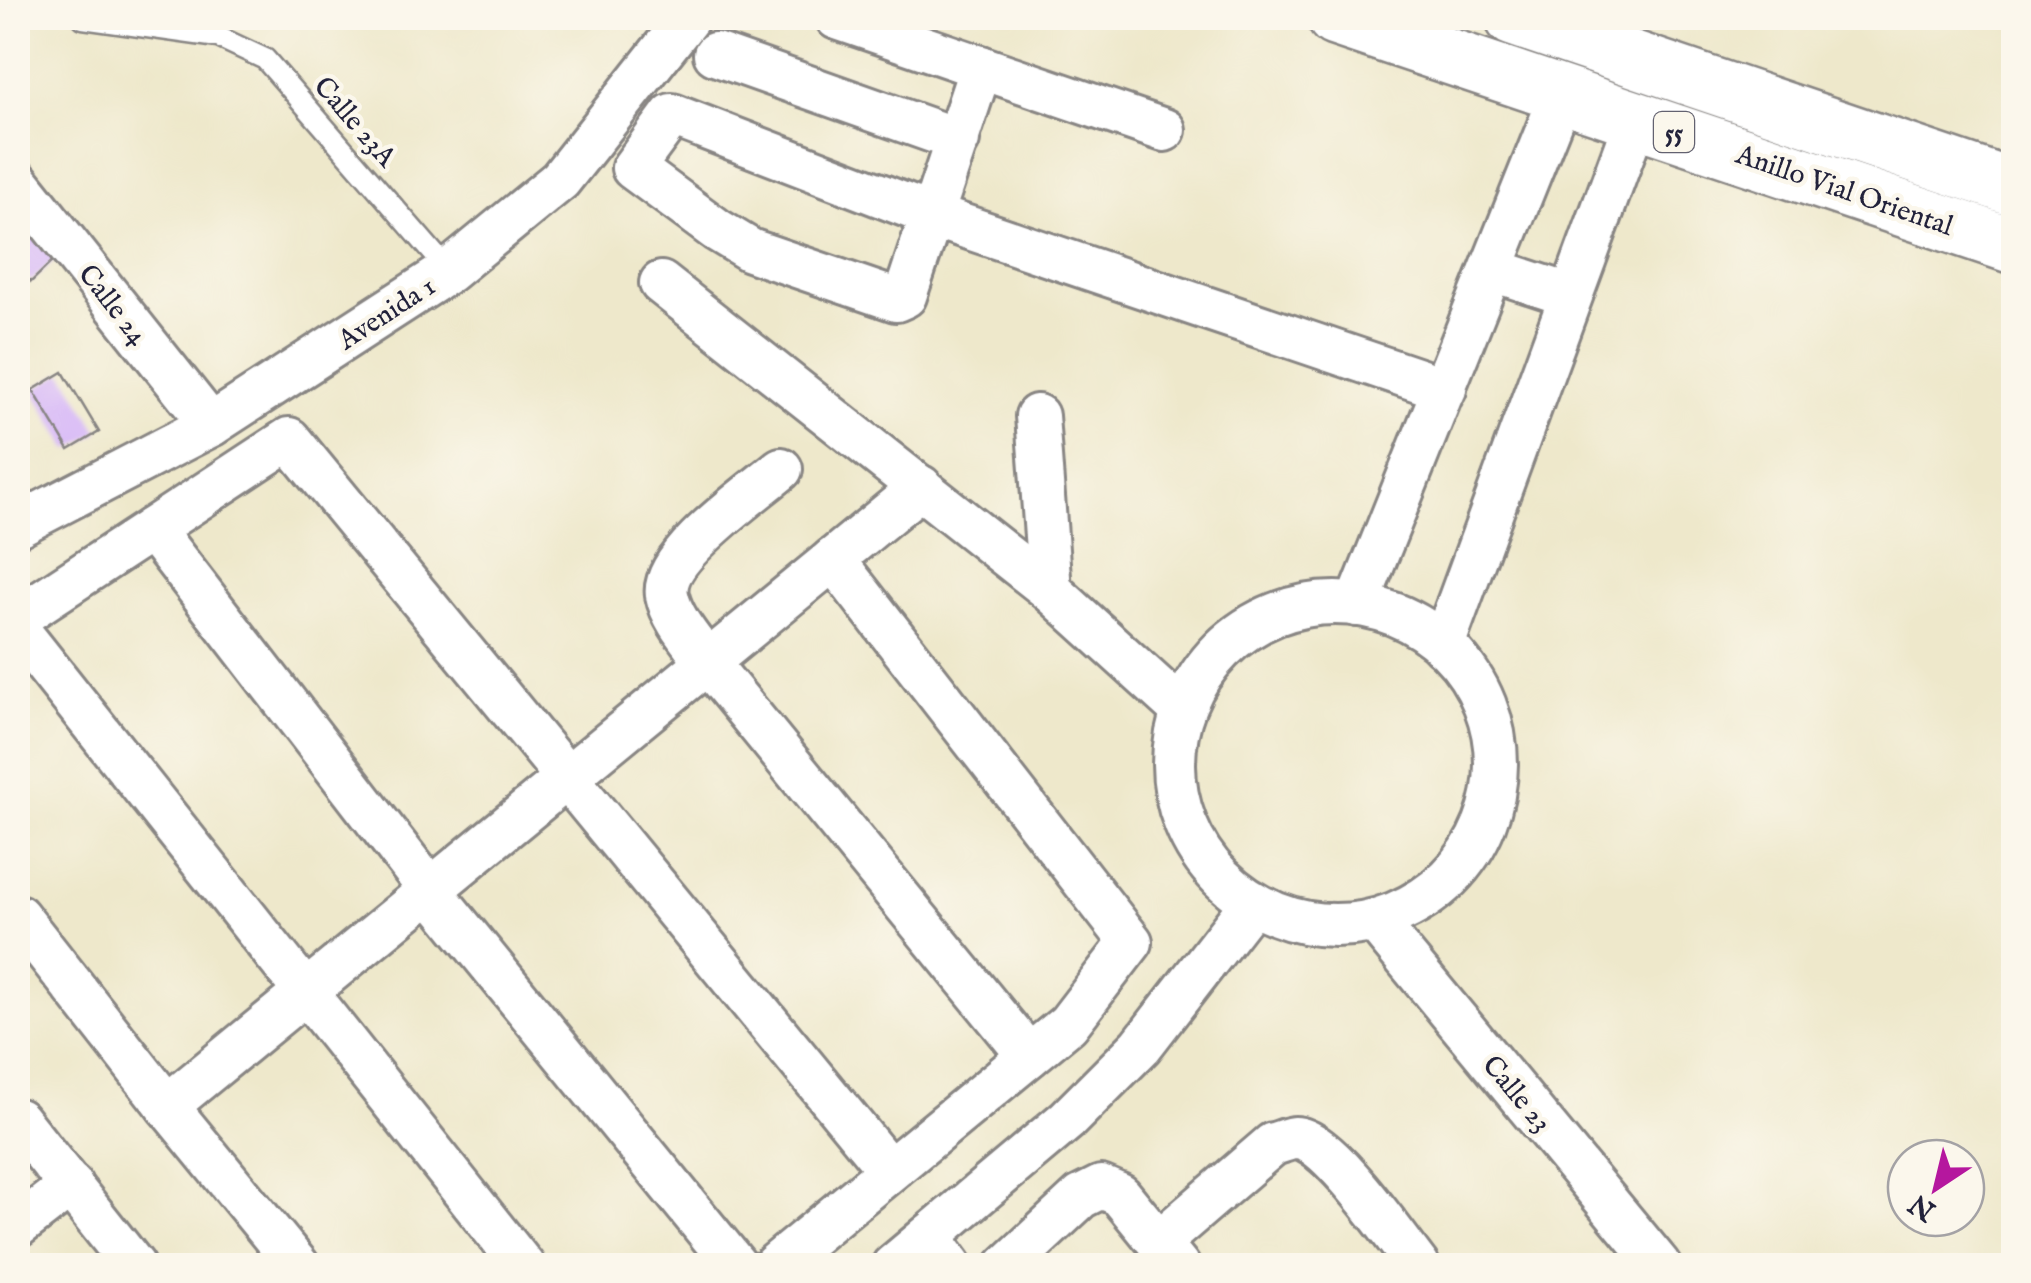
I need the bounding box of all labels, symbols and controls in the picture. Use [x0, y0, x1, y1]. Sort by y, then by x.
street label: Calle 23A [305, 70, 404, 176]
road number: 55 [1654, 112, 1694, 152]
street label: Anillo Vial Oriental [1730, 137, 1958, 245]
street label: Calle 24 [70, 258, 155, 353]
street label: Avenida 1 [331, 270, 443, 359]
street label: Calle 23 [1474, 1049, 1558, 1140]
north arrow [1886, 1138, 1986, 1238]
text: N [1903, 1185, 1944, 1228]

